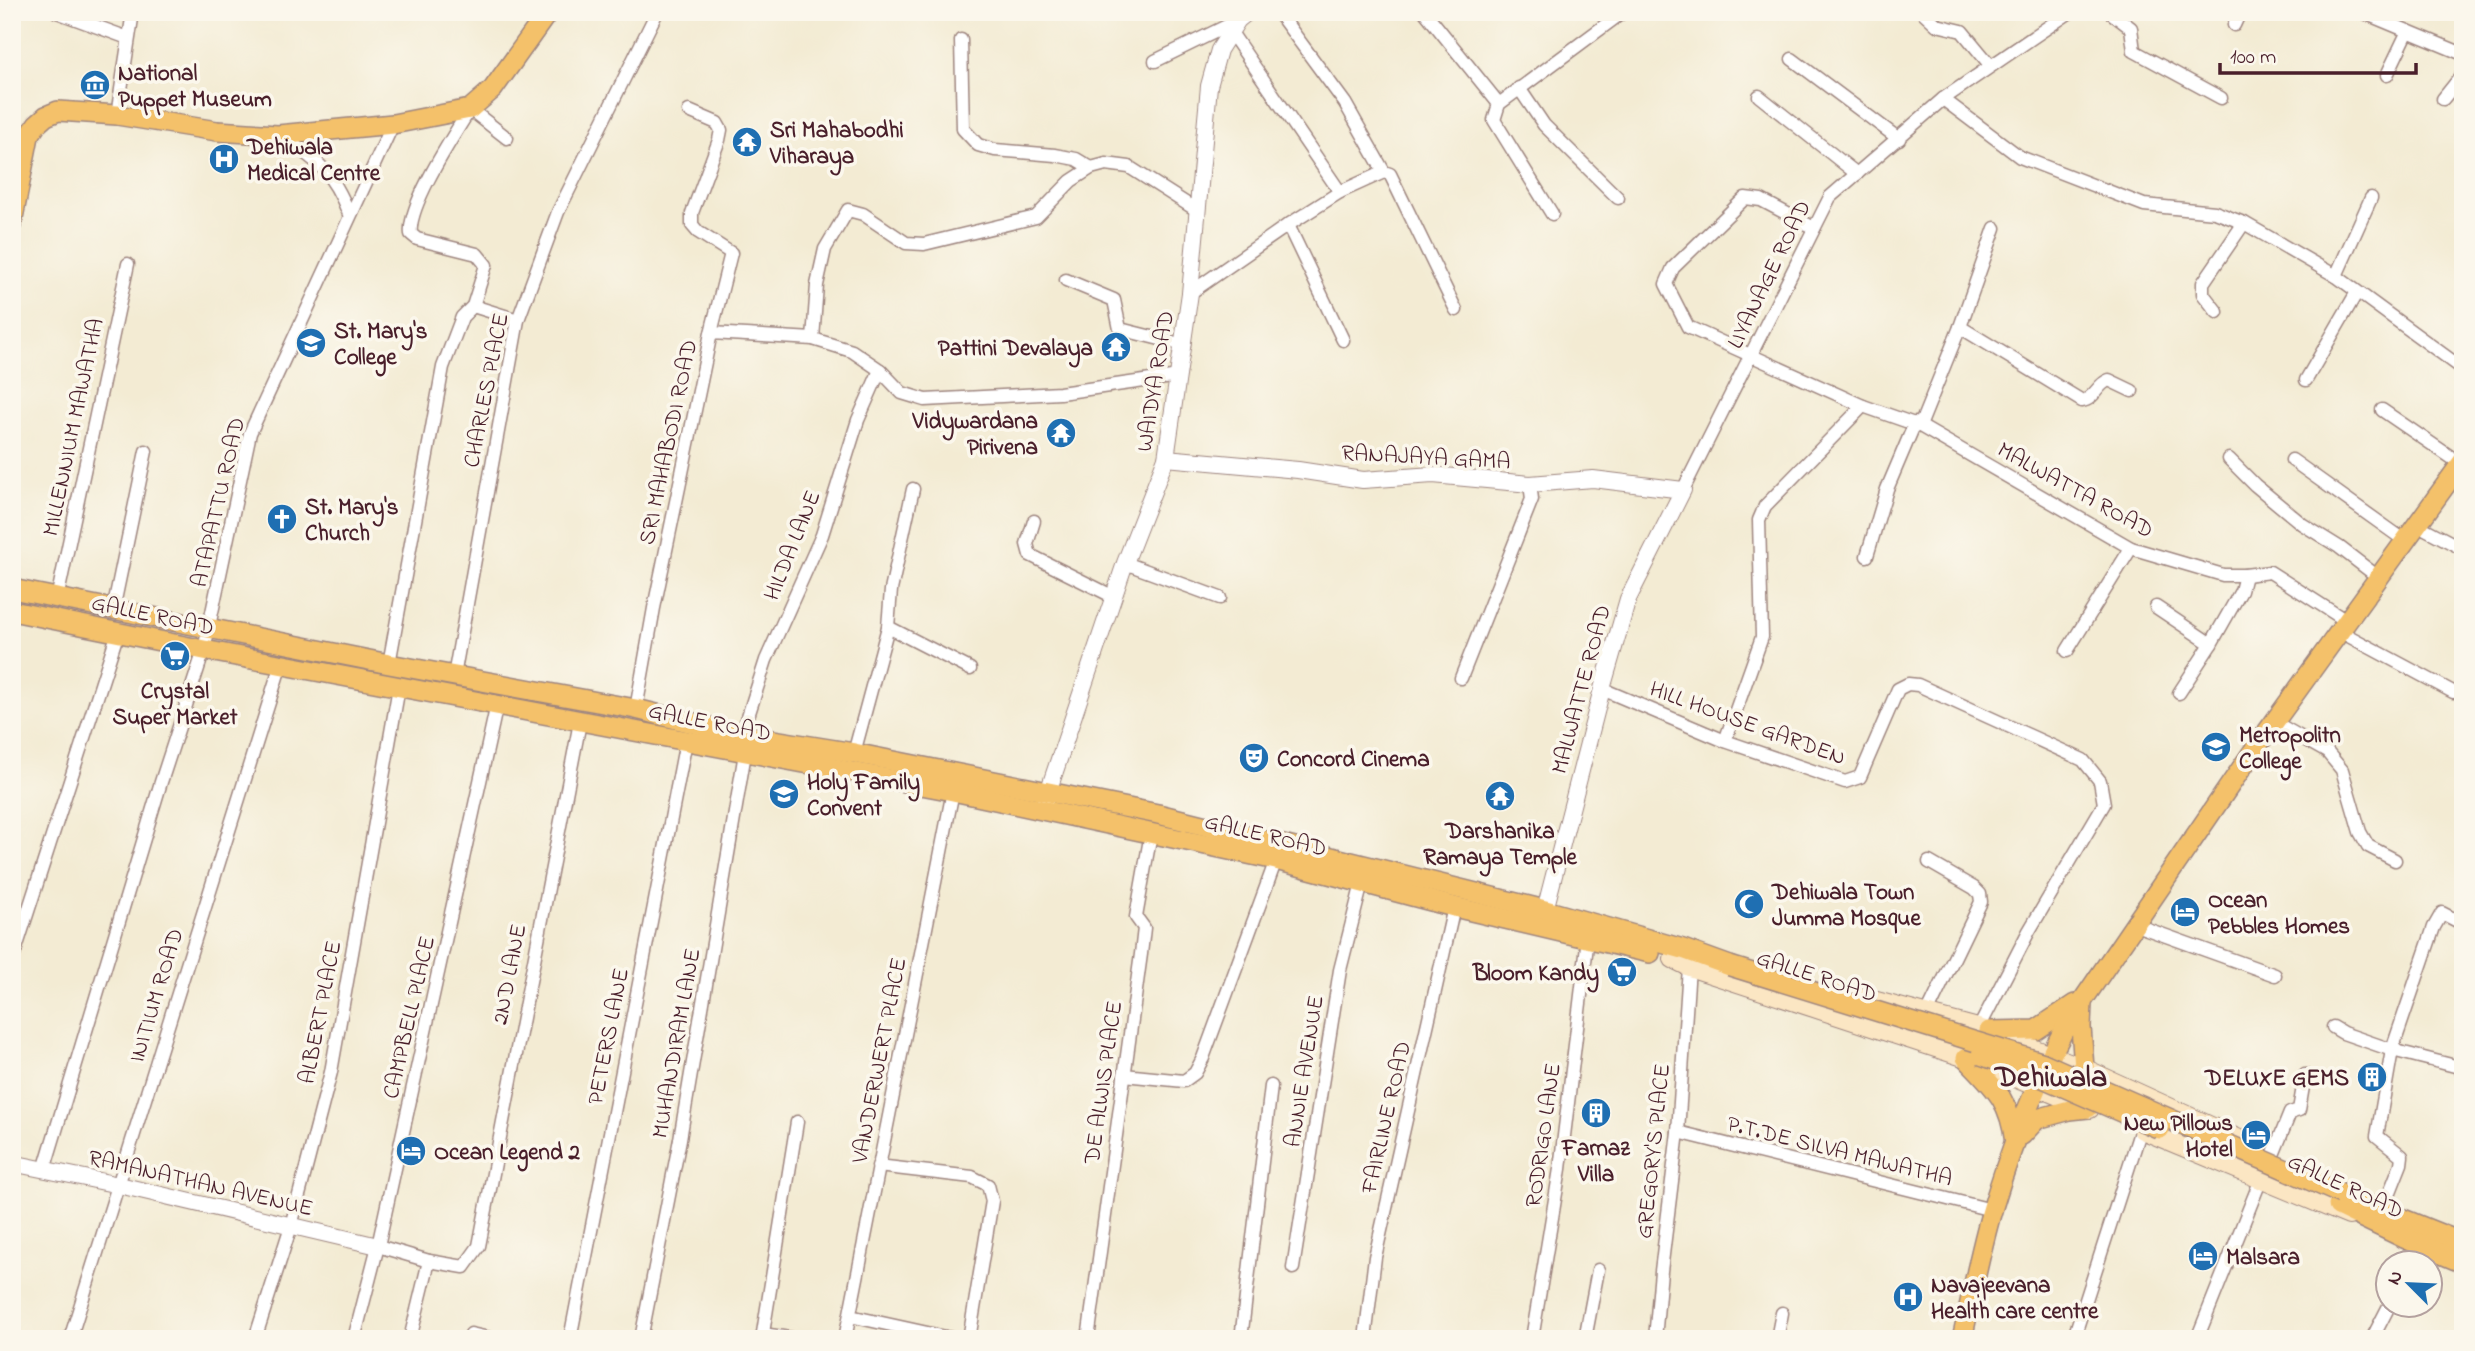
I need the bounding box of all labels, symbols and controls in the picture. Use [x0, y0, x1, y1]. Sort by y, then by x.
scale bar [2220, 32, 2416, 76]
text: 100 m [2230, 43, 2276, 73]
place label: National Puppet Museum [118, 58, 272, 117]
museum icon: National Puppet Museum [78, 68, 112, 102]
place label: Sri Mahabodhi Viharaya [769, 115, 904, 176]
temple icon: Sri Mahabodhi Viharaya [730, 125, 764, 159]
place label: Dehiwala Medical Centre [246, 132, 381, 191]
hospital icon: Dehiwala Medical Centre [207, 142, 241, 176]
street label: LIYANAGE ROAD [1720, 195, 1820, 355]
street label: WAIDYA ROAD [1129, 309, 1184, 454]
street label: CHARLES PLACE [456, 310, 519, 471]
street label: MILLENNIUM MAWATHA [35, 316, 114, 539]
place label: St. Mary's College [334, 316, 428, 377]
school or university icon: St. Mary's College [294, 326, 328, 360]
temple icon: Pattini Devalaya [1099, 330, 1133, 364]
place label: Pattini Devalaya [938, 333, 1093, 368]
street label: SRI MAHABODI ROAD [632, 337, 707, 548]
place label: Vidywardana Pirivena [911, 406, 1038, 465]
street label: ATAPATTU ROAD [184, 414, 255, 591]
temple icon: Vidywardana Pirivena [1044, 416, 1078, 450]
street label: MALWATTA ROAD [1991, 435, 2159, 548]
street label: RANAJAYA GAMA [1341, 438, 1511, 479]
street label: HILDA LANE [756, 486, 830, 606]
place label: St. Mary's Church [305, 492, 399, 551]
church icon: St. Mary's Church [265, 502, 299, 536]
street label: GALLE ROAD [88, 587, 217, 646]
street label: MALWATTE ROAD [1544, 601, 1621, 778]
supermarket icon: Crystal Super Market [158, 639, 192, 673]
street label: HILL HOUSE GARDEN [1644, 674, 1850, 775]
place label: Crystal Super Market [112, 676, 238, 735]
street label: GALLE ROAD [645, 695, 774, 752]
place label: Metropolitn College [2239, 720, 2341, 781]
school or university icon: Metropolitn College [2199, 730, 2233, 764]
theatre icon: Concord Cinema [1237, 741, 1271, 775]
place label: Concord Cinema [1277, 744, 1430, 777]
place label: Holy Family Convent [807, 767, 920, 826]
school or university icon: Holy Family Convent [767, 777, 801, 811]
temple icon: Darshanika Ramaya Temple [1483, 779, 1517, 813]
street label: GALLE ROAD [1201, 806, 1330, 867]
place label: Darshanika Ramaya Temple [1423, 816, 1578, 877]
place label: Dehiwala Town Jumma Mosque [1771, 877, 1921, 936]
place label: Ocean Pebbles Homes [2208, 885, 2350, 944]
mosque icon: Dehiwala Town Jumma Mosque [1732, 887, 1766, 921]
hotel icon: Ocean Pebbles Homes [2168, 895, 2202, 929]
street label: 2ND LANE [485, 921, 536, 1028]
street label: INITIUM ROAD [121, 925, 193, 1067]
street label: CAMPBELL PLACE [376, 933, 445, 1102]
street label: ALBERT PLACE [291, 938, 351, 1087]
street label: GALLE ROAD [1752, 942, 1880, 1012]
street label: MUHANDIRAM LANE [644, 946, 710, 1141]
street label: VANDERWERT PLACE [844, 955, 917, 1167]
supermarket icon: Bloom Kandy [1605, 955, 1639, 989]
place label: Bloom Kandy [1472, 958, 1599, 993]
street label: PETERS LANE [580, 965, 639, 1108]
street label: ANNIE AVENUE [1277, 993, 1334, 1150]
street label: DE ALWIS PLACE [1077, 999, 1132, 1167]
street label: FAIRLINE ROAD [1354, 1038, 1421, 1198]
district label: Dehiwala [1993, 1057, 2107, 1101]
building icon: DELUXE GEMS [2355, 1060, 2389, 1094]
street label: RODRIGO LANE [1518, 1061, 1571, 1210]
street label: GREGORY'S PLACE [1629, 1062, 1680, 1240]
place label: DELUXE GEMS [2204, 1063, 2349, 1096]
building icon: Farnaz Villa [1579, 1096, 1613, 1130]
street label: P.T.DE SILVA MAWATHA [1723, 1108, 1956, 1196]
place label: New Pillows Hotel [2124, 1108, 2233, 1167]
hotel icon: New Pillows Hotel [2239, 1118, 2273, 1152]
place label: Farnaz Villa [1561, 1133, 1631, 1192]
hotel icon: Ocean Legend 2 [394, 1134, 428, 1168]
place label: Ocean Legend 2 [434, 1137, 581, 1172]
street label: RAMANATHAN AVENUE [85, 1143, 316, 1226]
street label: GALLE ROAD [2282, 1146, 2408, 1229]
hotel icon: Malsara [2186, 1239, 2220, 1273]
place label: Malsara [2226, 1242, 2300, 1275]
north arrow [2374, 1250, 2444, 1320]
text: N [2381, 1267, 2411, 1289]
place label: Navajeevana Health care centre [1931, 1270, 2099, 1329]
hospital icon: Navajeevana Health care centre [1891, 1280, 1925, 1314]

